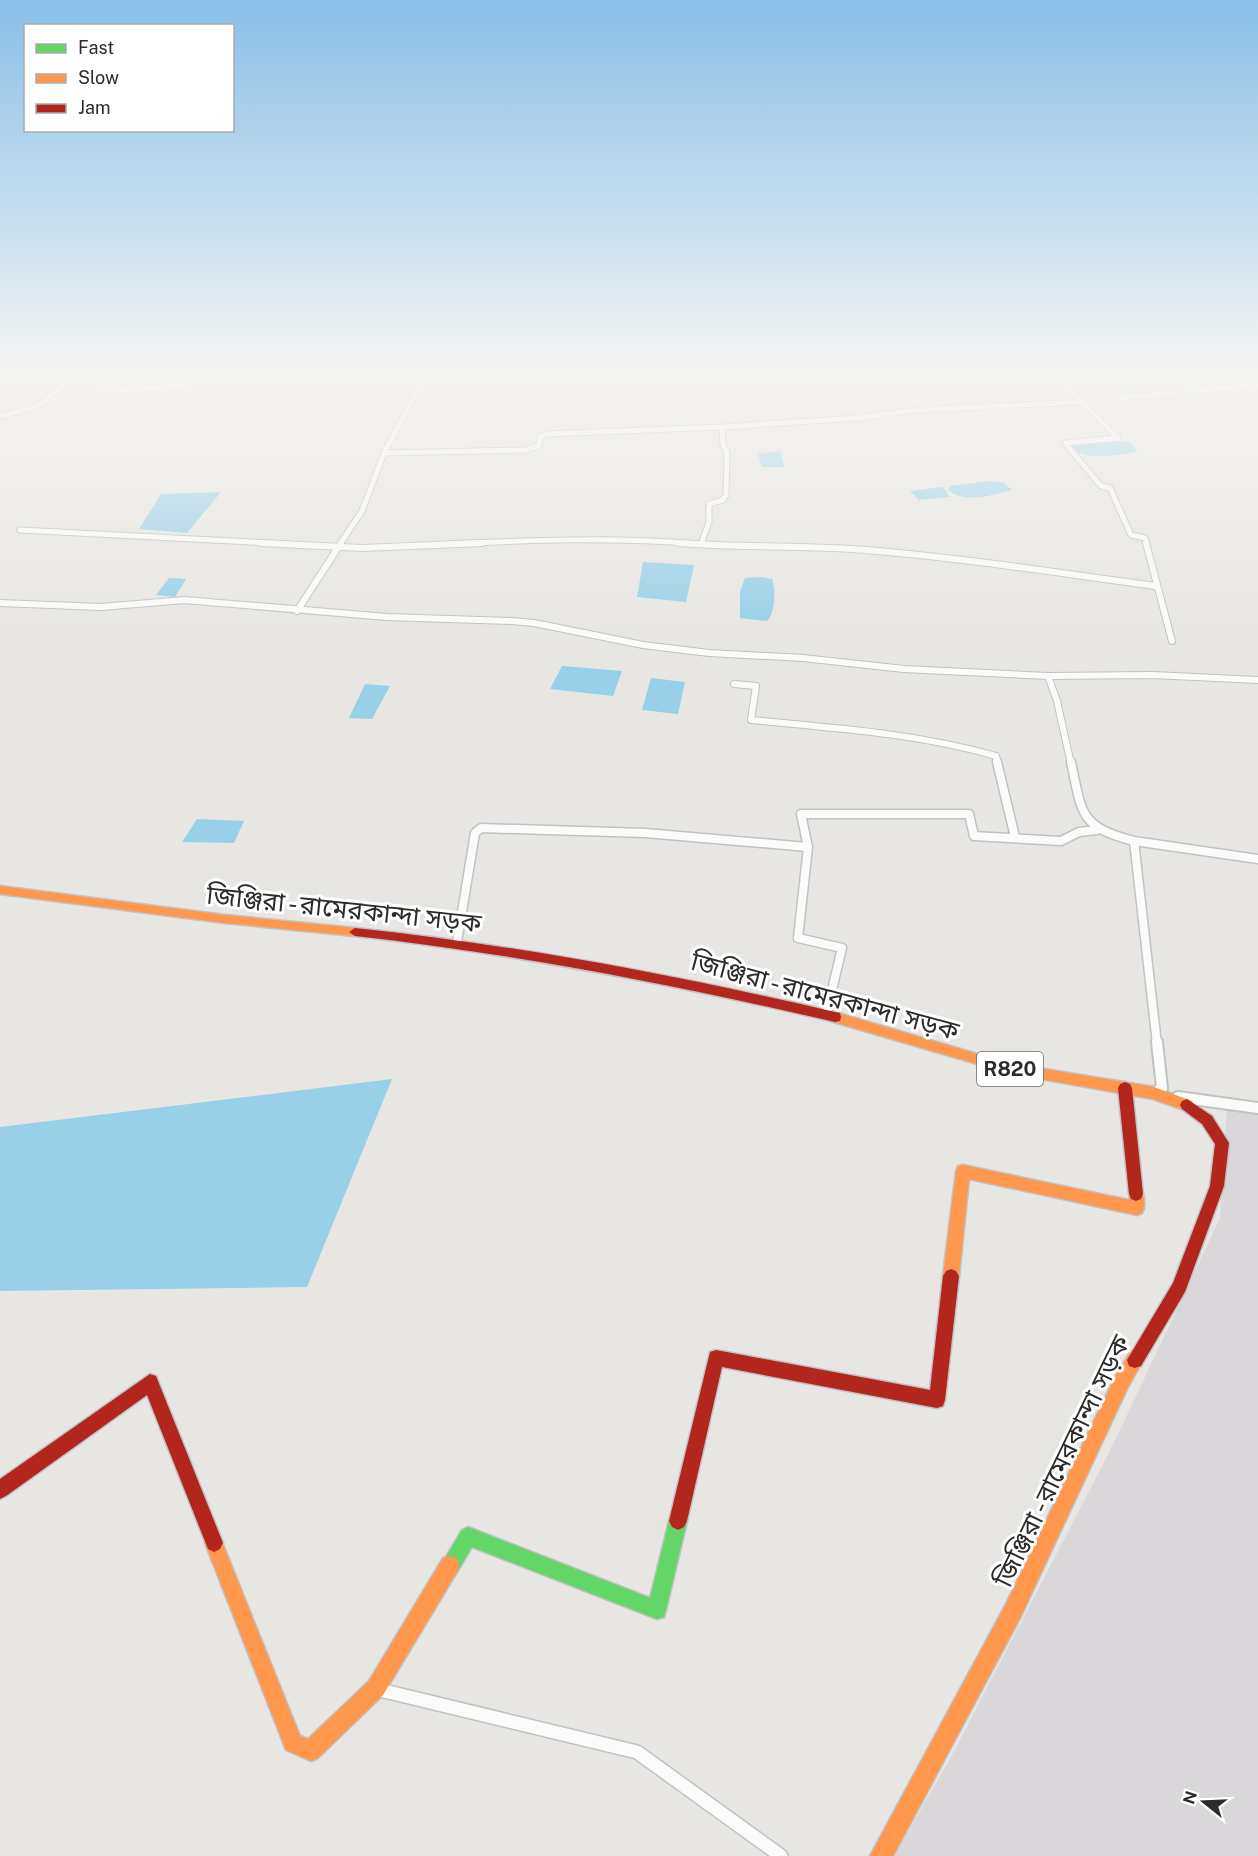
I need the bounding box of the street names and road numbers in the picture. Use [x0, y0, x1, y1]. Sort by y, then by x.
street label: জিঞ্জিরা - রামেরকান্দা সড়ক [204, 879, 484, 938]
street label: জিঞ্জিরা - রামেরকান্দা সড়ক [687, 945, 963, 1046]
road number: R820 [977, 1052, 1043, 1086]
street label: জিঞ্জিরা - রামেরকান্দা সড়ক [987, 1329, 1136, 1592]

